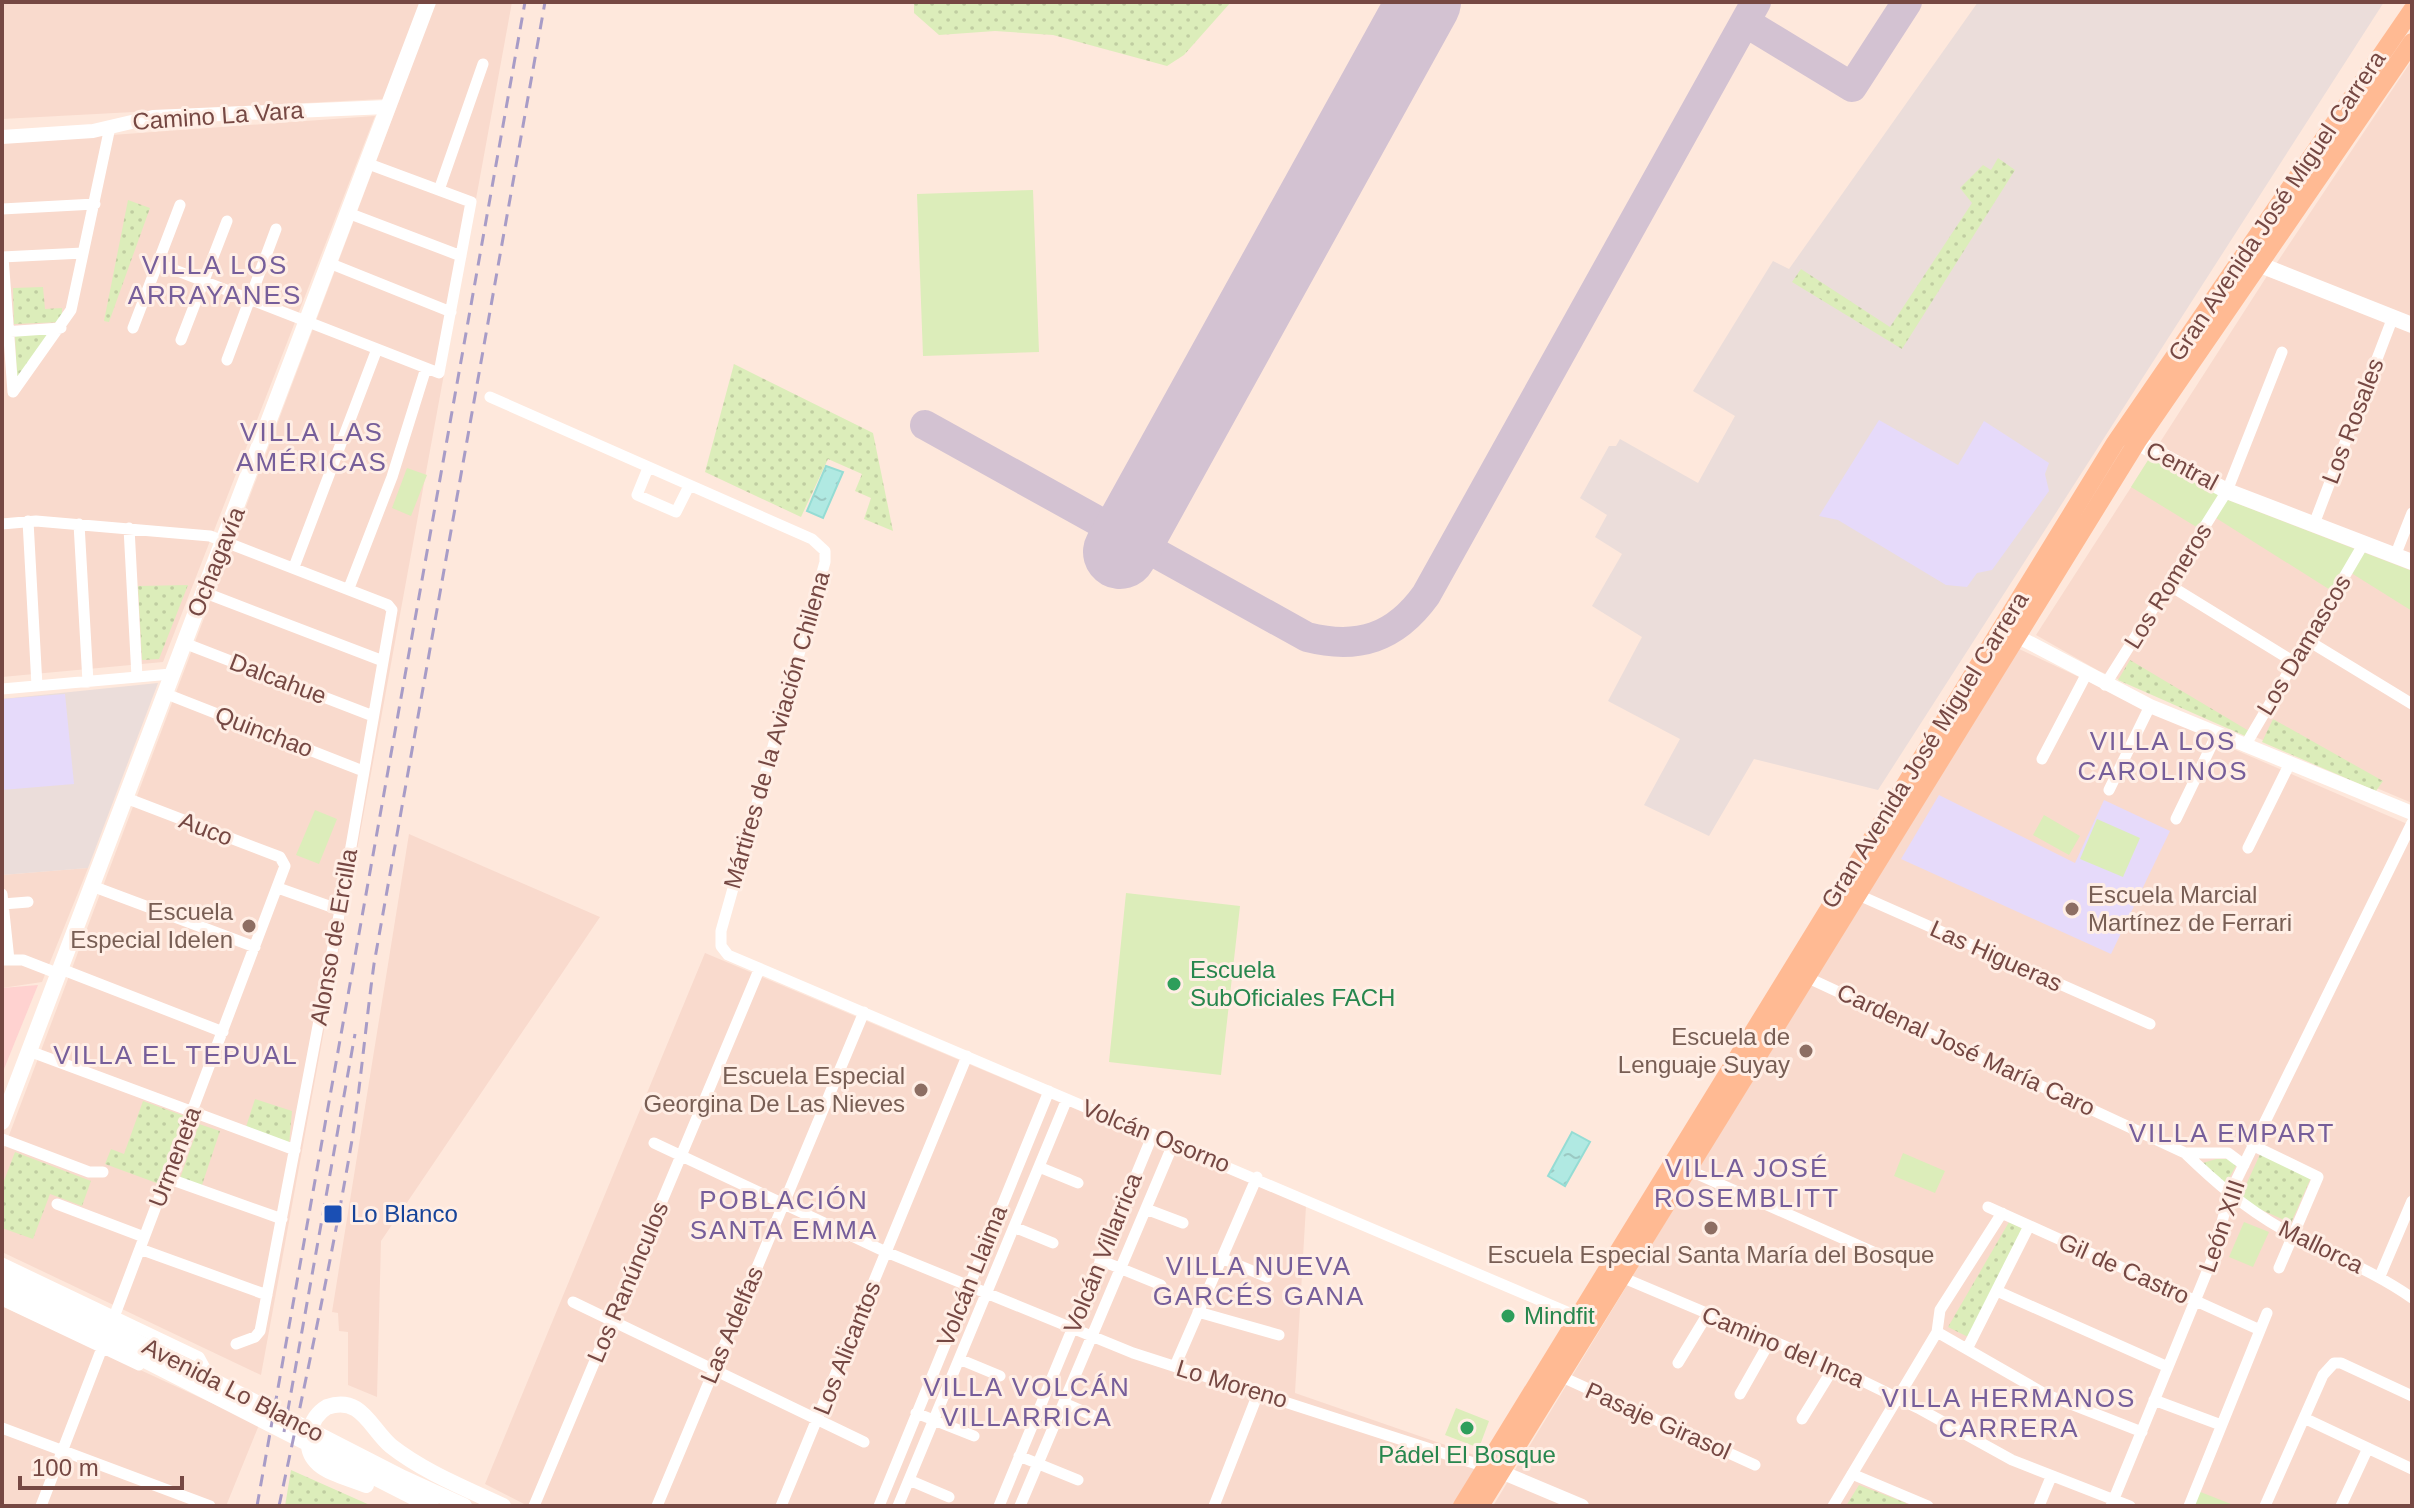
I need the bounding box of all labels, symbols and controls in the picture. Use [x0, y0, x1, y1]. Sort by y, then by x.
street label: Gran Avenida José Miguel Carrera [2163, 45, 2391, 366]
street label: Camino La Vara [131, 96, 305, 135]
district label: VILLA LOS ARRAYANES [128, 250, 302, 310]
street label: Los Rosales [2316, 354, 2389, 487]
district label: VILLA LAS AMÉRICAS [236, 417, 388, 477]
street label: Central [2142, 435, 2223, 496]
street label: Ochagavía [181, 502, 250, 621]
street label: Los Romeros [2118, 518, 2217, 653]
street label: Mártires de la Aviación Chilena [718, 567, 835, 892]
street label: Los Damascos [2251, 570, 2356, 720]
street label: Gran Avenida José Miguel Carrera [1816, 586, 2034, 913]
street label: Dalcahue [226, 648, 330, 709]
street label: Quinchao [211, 701, 317, 763]
district label: VILLA LOS CAROLINOS [2077, 726, 2249, 786]
street label: Auco [176, 806, 237, 851]
street label: Alonso de Ercilla [305, 846, 362, 1027]
place label: Escuela Marcial Martínez de Ferrari [2088, 881, 2292, 936]
place label: Escuela Especial Idelen [70, 898, 234, 953]
marker: Escuela Marcial Martínez de Ferrari [2063, 900, 2081, 918]
street label: Las Higueras [1926, 914, 2066, 997]
marker: Escuela Especial Idelen [240, 917, 258, 935]
place label: Escuela SubOficiales FACH [1190, 956, 1395, 1011]
marker: Escuela SubOficiales FACH [1165, 975, 1183, 993]
street label: Cardenal José María Caro [1833, 978, 2099, 1121]
place label: Escuela de Lenguaje Suyay [1618, 1023, 1790, 1078]
district label: VILLA EL TEPUAL [53, 1040, 299, 1070]
marker: Escuela de Lenguaje Suyay [1797, 1042, 1815, 1060]
place label: Escuela Especial Georgina De Las Nieves [644, 1062, 905, 1117]
marker: Escuela Especial Georgina De Las Nieves [912, 1081, 930, 1099]
street label: Volcán Osorno [1078, 1094, 1234, 1178]
street label: Urmeneta [143, 1102, 206, 1211]
district label: VILLA EMPART [2129, 1118, 2335, 1148]
district label: VILLA JOSÉ ROSEMBLITT [1654, 1153, 1840, 1213]
street label: Volcán Villarrica [1058, 1168, 1147, 1337]
street label: León XIII [2193, 1176, 2250, 1276]
district label: POBLACIÓN SANTA EMMA [690, 1185, 878, 1245]
street label: Los Ranúnculos [581, 1197, 674, 1366]
place label: Lo Blanco [351, 1200, 458, 1227]
street label: Volcán Llaima [931, 1201, 1012, 1350]
marker: Lo Blanco [322, 1203, 344, 1225]
street label: Mallorca [2275, 1215, 2368, 1279]
marker: Escuela Especial Santa María del Bosque [1702, 1219, 1720, 1237]
street label: Gil de Castro [2055, 1228, 2194, 1309]
place label: Escuela Especial Santa María del Bosque [1488, 1241, 1934, 1268]
district label: VILLA NUEVA GARCÉS GANA [1153, 1251, 1365, 1311]
street label: Las Adelfas [695, 1262, 768, 1387]
street label: Los Alicantos [808, 1277, 886, 1418]
street label: Camino del Inca [1698, 1300, 1869, 1393]
place label: Mindfit [1524, 1302, 1595, 1329]
marker: Mindfit [1499, 1307, 1517, 1325]
street label: Avenida Lo Blanco [138, 1332, 328, 1447]
street label: Lo Moreno [1173, 1354, 1291, 1413]
district label: VILLA VOLCÁN VILLARRICA [923, 1372, 1131, 1432]
street label: Pasaje Girasol [1581, 1376, 1735, 1465]
district label: VILLA HERMANOS CARRERA [1882, 1383, 2136, 1443]
marker: Pádel El Bosque [1458, 1419, 1476, 1437]
scale bar [20, 1440, 182, 1490]
place label: Pádel El Bosque [1378, 1441, 1556, 1468]
text: 100 m [32, 1454, 99, 1481]

